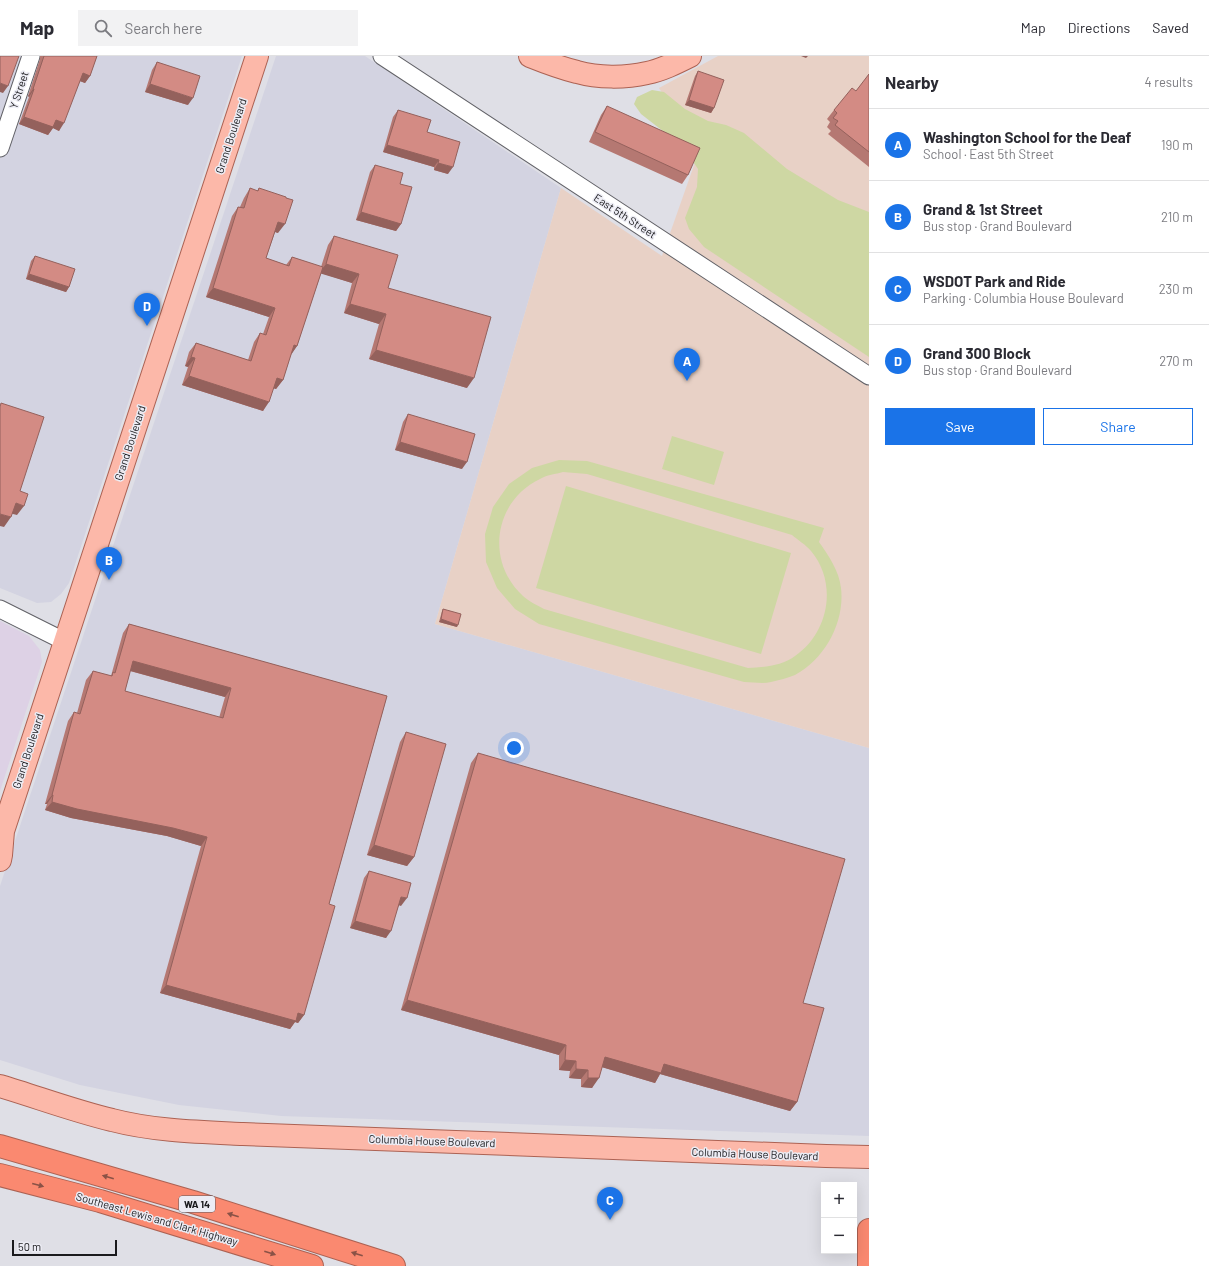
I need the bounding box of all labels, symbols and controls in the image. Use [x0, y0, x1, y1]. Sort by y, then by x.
search box [78, 10, 358, 46]
text: Map [20, 16, 54, 39]
icon: search [92, 17, 114, 39]
text: Search here [124, 19, 202, 37]
text: Map [1021, 19, 1046, 36]
text: Directions [1068, 19, 1130, 36]
text: Saved [1152, 19, 1189, 36]
street label: Y Street [6, 70, 31, 110]
text: Nearby [885, 72, 939, 92]
text: 4 results [1145, 74, 1193, 90]
street label: Grand Boulevard [212, 97, 249, 175]
text: Washington School for the Deaf [923, 128, 1131, 146]
text: A [894, 137, 902, 153]
text: 190 m [1161, 137, 1193, 153]
text: School · East 5th Street [923, 146, 1054, 162]
street label: East 5th Street [592, 191, 659, 241]
text: Grand & 1st Street [923, 200, 1043, 218]
text: B [894, 209, 902, 225]
text: 210 m [1161, 209, 1193, 225]
text: Bus stop · Grand Boulevard [923, 218, 1072, 234]
text: WSDOT Park and Ride [923, 272, 1066, 290]
text: C [894, 281, 902, 297]
text: 230 m [1159, 281, 1193, 297]
text: Parking · Columbia House Boulevard [923, 290, 1124, 306]
pin: D [134, 293, 160, 326]
text: Grand 300 Block [923, 344, 1031, 362]
pin: A [674, 348, 700, 381]
text: D [894, 353, 902, 369]
text: 270 m [1159, 353, 1193, 369]
text: Bus stop · Grand Boulevard [923, 362, 1072, 378]
street label: Grand Boulevard [111, 404, 148, 482]
button: Save [885, 408, 1035, 445]
button: Share [1043, 408, 1193, 445]
pin: B [96, 547, 122, 580]
street label: Grand Boulevard [9, 712, 46, 790]
your location [504, 738, 524, 758]
street label: Columbia House Boulevard [368, 1132, 496, 1149]
street label: Columbia House Boulevard [691, 1145, 819, 1162]
one-way arrow [102, 1174, 114, 1180]
one-way arrow [32, 1182, 44, 1188]
map controls [821, 1182, 857, 1254]
button: + [821, 1182, 857, 1218]
pin: C [597, 1187, 623, 1220]
street label: Southeast Lewis and Clark Highway [75, 1189, 240, 1248]
road number: WA 14 [179, 1196, 215, 1212]
one-way arrow [226, 1212, 238, 1218]
button: − [821, 1218, 857, 1254]
scale bar [12, 1238, 117, 1257]
text: 50 m [18, 1240, 41, 1253]
one-way arrow [264, 1250, 276, 1256]
one-way arrow [350, 1251, 362, 1257]

